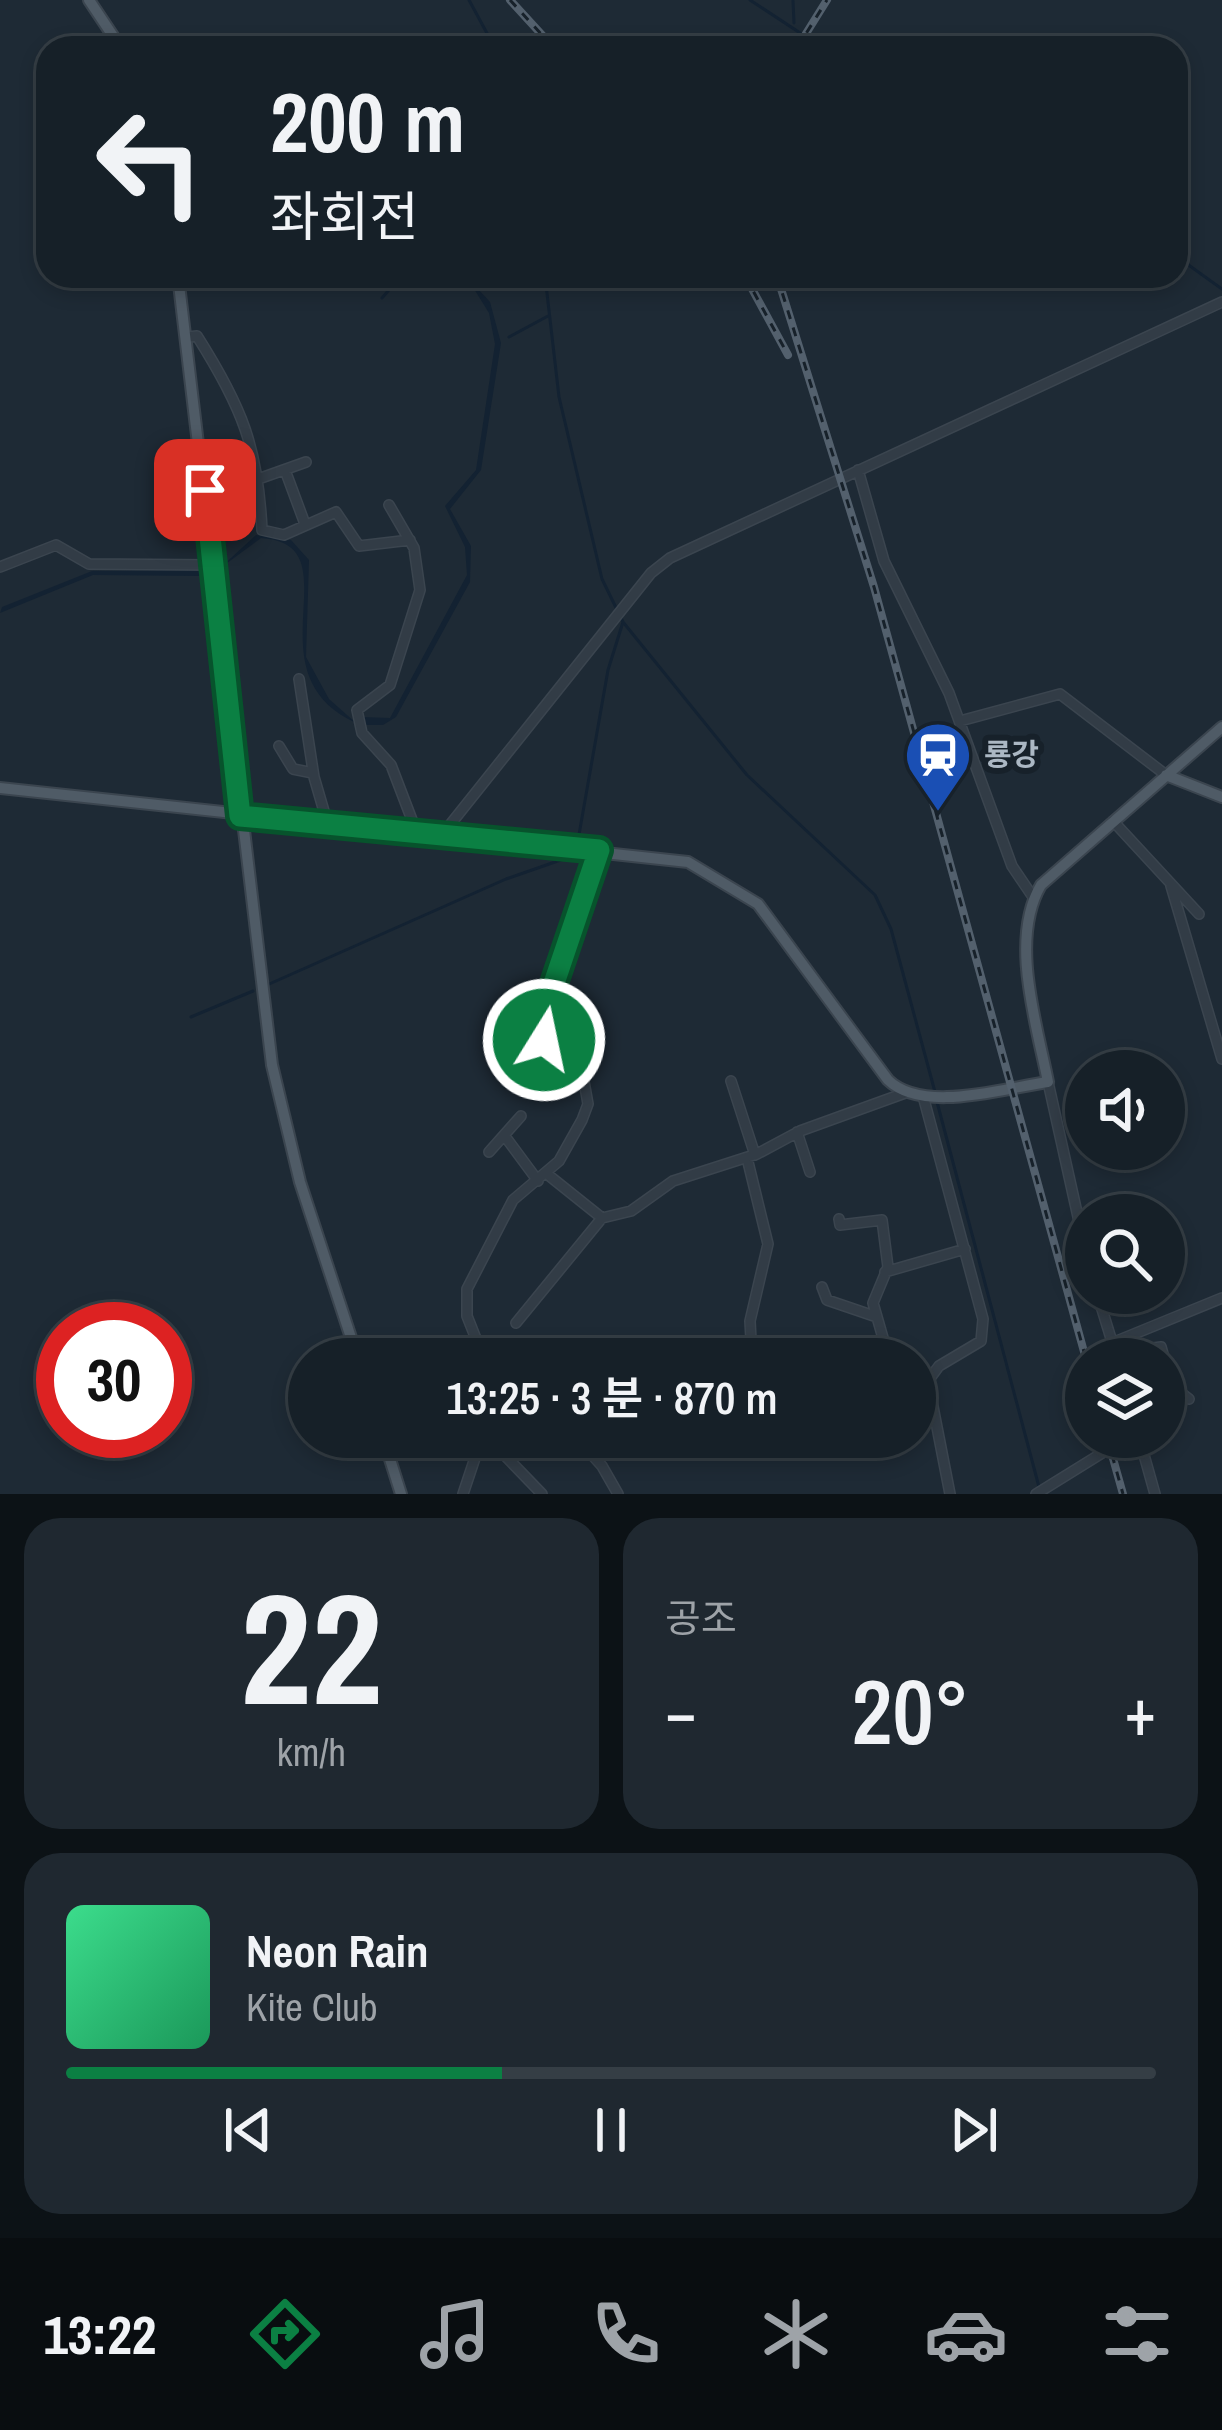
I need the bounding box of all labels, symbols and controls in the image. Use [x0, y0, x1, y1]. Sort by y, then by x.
text: 200 m [270, 65, 465, 178]
icon: left [72, 84, 228, 240]
text: 좌회전 [270, 180, 419, 253]
pin [154, 439, 256, 541]
icon: arrive [172, 457, 238, 523]
station icon: 룡강 [903, 720, 973, 814]
place label: 룡강 [984, 734, 1039, 774]
position arrow [481, 977, 607, 1103]
map controls [1065, 1050, 1185, 1458]
button: sound [1065, 1050, 1185, 1170]
button: search [1065, 1194, 1185, 1314]
speed limit sign: 30 [36, 1302, 192, 1458]
button: layers [1065, 1338, 1185, 1458]
text: 13:25 · 3 분 · 870 m [446, 1367, 778, 1428]
text: 22 [240, 1543, 383, 1753]
text: 공조 [665, 1592, 737, 1644]
text: 20° [851, 1651, 970, 1772]
text: − [665, 1667, 697, 1756]
text: + [1124, 1667, 1156, 1756]
text: km/h [277, 1726, 346, 1778]
text: Neon Rain [246, 1920, 428, 1981]
text: Kite Club [246, 1981, 378, 2033]
icon: previous [215, 2097, 281, 2163]
icon: pause [578, 2097, 644, 2163]
icon: next [941, 2097, 1007, 2163]
icon: directions [243, 2292, 327, 2376]
icon: music [413, 2292, 497, 2376]
icon: phone [584, 2292, 668, 2376]
icon: climate [754, 2292, 838, 2376]
icon: car [924, 2292, 1008, 2376]
icon: filters [1095, 2292, 1179, 2376]
text: 13:22 [43, 2298, 156, 2371]

